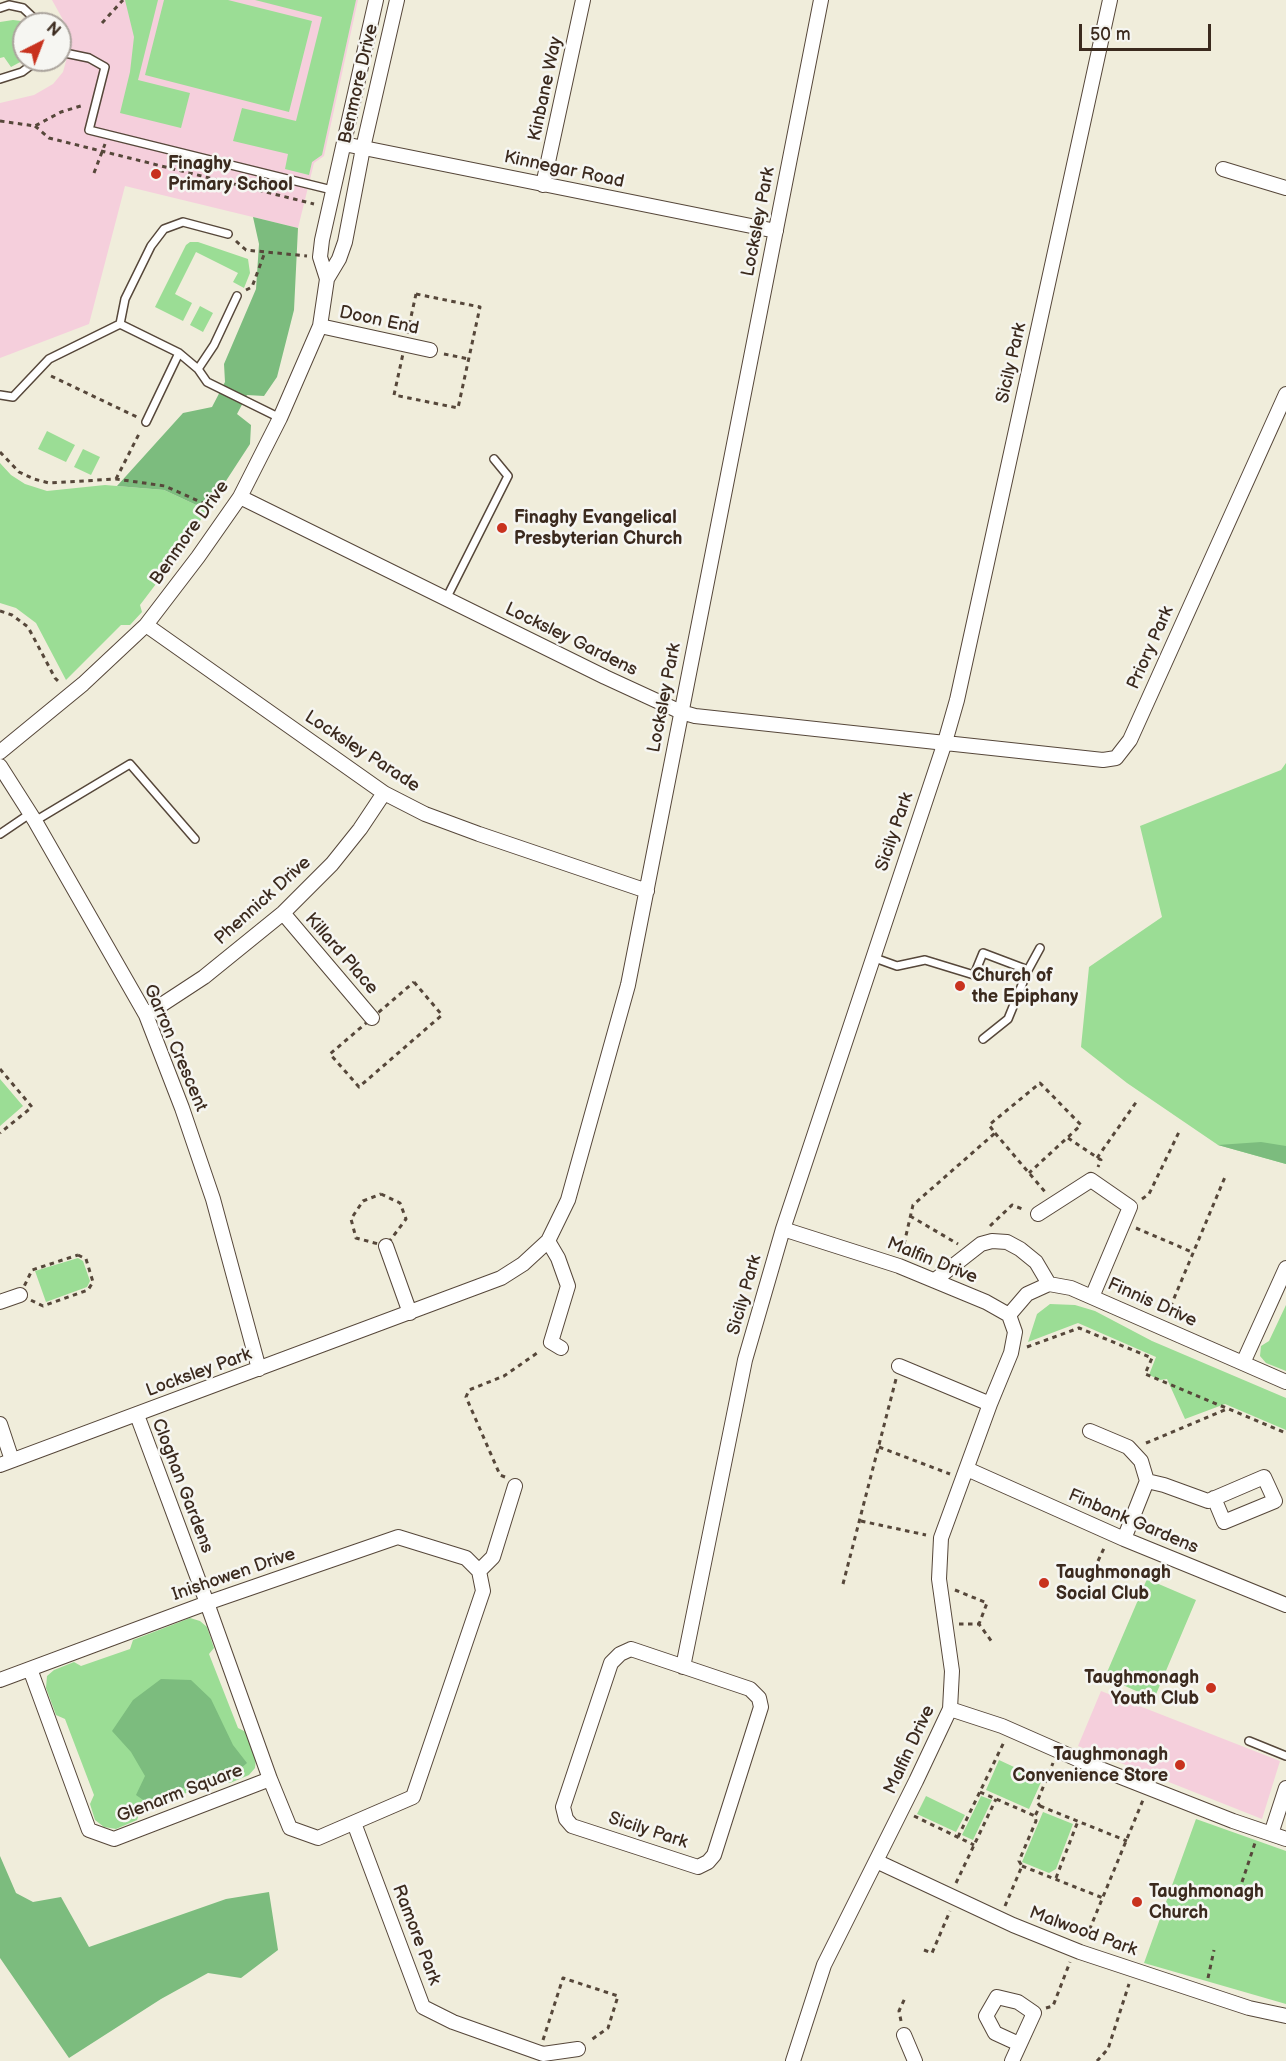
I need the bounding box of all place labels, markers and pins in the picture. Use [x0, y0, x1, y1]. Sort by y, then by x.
place label: Finaghy Primary School [168, 153, 293, 195]
marker: Finaghy Primary School [149, 167, 163, 181]
place label: Finaghy Evangelical Presbyterian Church [514, 507, 682, 550]
marker: Finaghy Evangelical Presbyterian Church [495, 521, 509, 535]
place label: Church of the Epiphany [972, 965, 1078, 1008]
marker: Church of the Epiphany [953, 979, 967, 993]
place label: Taughmonagh Social Club [1056, 1562, 1171, 1604]
marker: Taughmonagh Social Club [1037, 1576, 1051, 1590]
place label: Taughmonagh Youth Club [1084, 1667, 1199, 1710]
marker: Taughmonagh Youth Club [1204, 1681, 1218, 1695]
place label: Taughmonagh Convenience Store [1012, 1744, 1168, 1786]
marker: Taughmonagh Convenience Store [1173, 1758, 1187, 1772]
place label: Taughmonagh Church [1149, 1881, 1264, 1924]
marker: Taughmonagh Church [1130, 1895, 1144, 1909]

